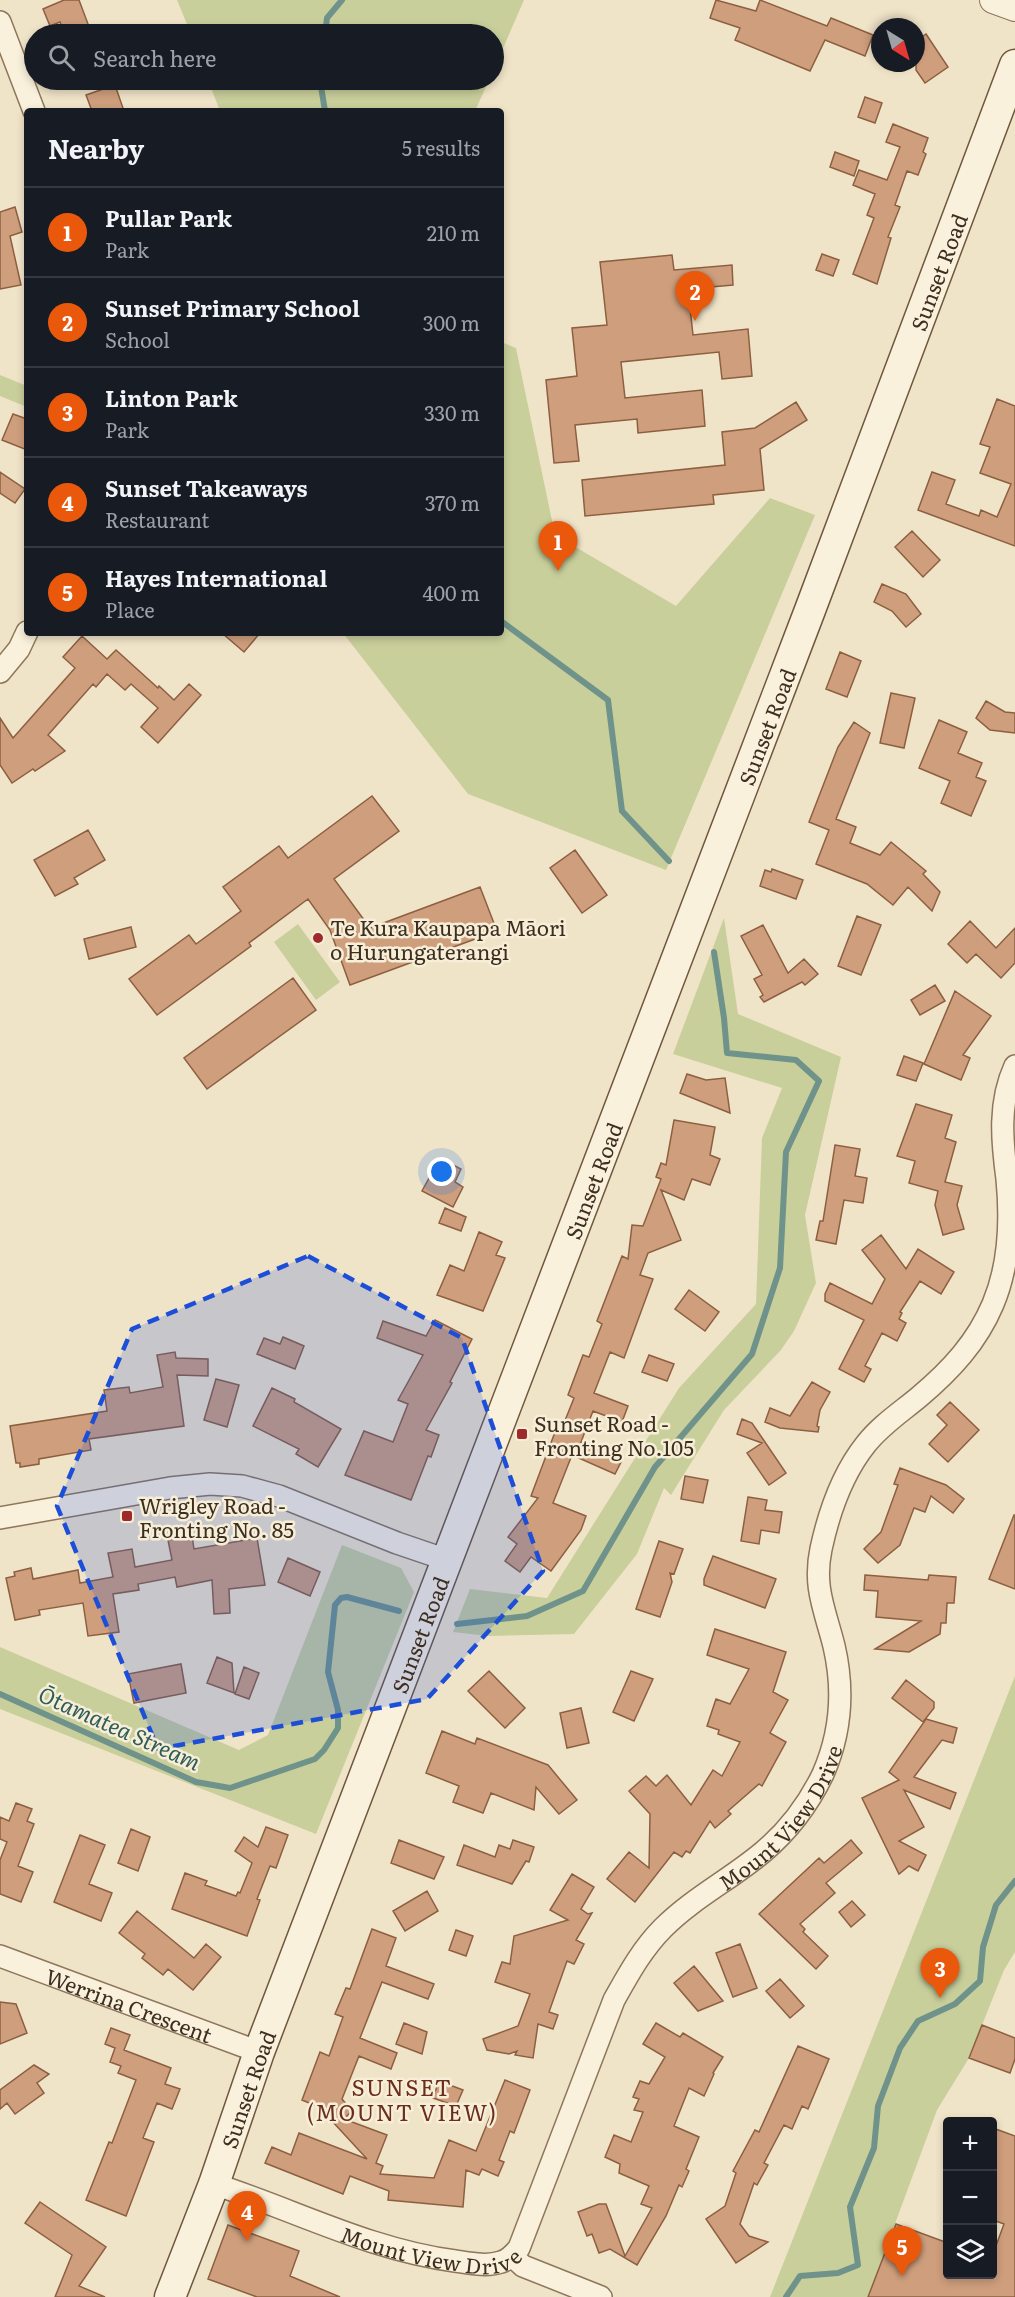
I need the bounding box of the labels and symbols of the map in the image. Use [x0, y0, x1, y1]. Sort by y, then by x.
north arrow [871, 18, 925, 72]
street label: Sunset Road [901, 208, 974, 335]
pin: 2 [676, 272, 714, 321]
pin: 1 [538, 522, 578, 571]
street label: Sunset Road [729, 663, 802, 789]
place label: Te Kura Kaupapa Māori o Hurungaterangi [330, 911, 566, 966]
marker: Te Kura Kaupapa Māori o Hurungaterangi [311, 931, 325, 945]
street label: Sunset Road [556, 1117, 629, 1243]
your location [427, 1157, 456, 1186]
place label: Sunset Road - Fronting No.105 [534, 1407, 694, 1462]
marker: Sunset Road - Fronting No.105 [515, 1427, 529, 1441]
place label: Wrigley Road - Fronting No. 85 [139, 1489, 294, 1544]
marker: Wrigley Road - Fronting No. 85 [120, 1509, 134, 1523]
street label: Sunset Road [382, 1571, 455, 1697]
water label: Ōtamatea Stream [34, 1676, 206, 1778]
street label: Mount View Drive [711, 1741, 848, 1896]
pin: 3 [920, 1948, 960, 1998]
street label: Werrina Crescent [42, 1959, 218, 2049]
street label: Sunset Road [212, 2025, 282, 2152]
district label: SUNSET (MOUNT VIEW) [306, 2070, 498, 2128]
pin: 4 [228, 2192, 266, 2241]
street label: Mount View Drive [337, 2217, 528, 2280]
pin: 5 [882, 2226, 922, 2276]

